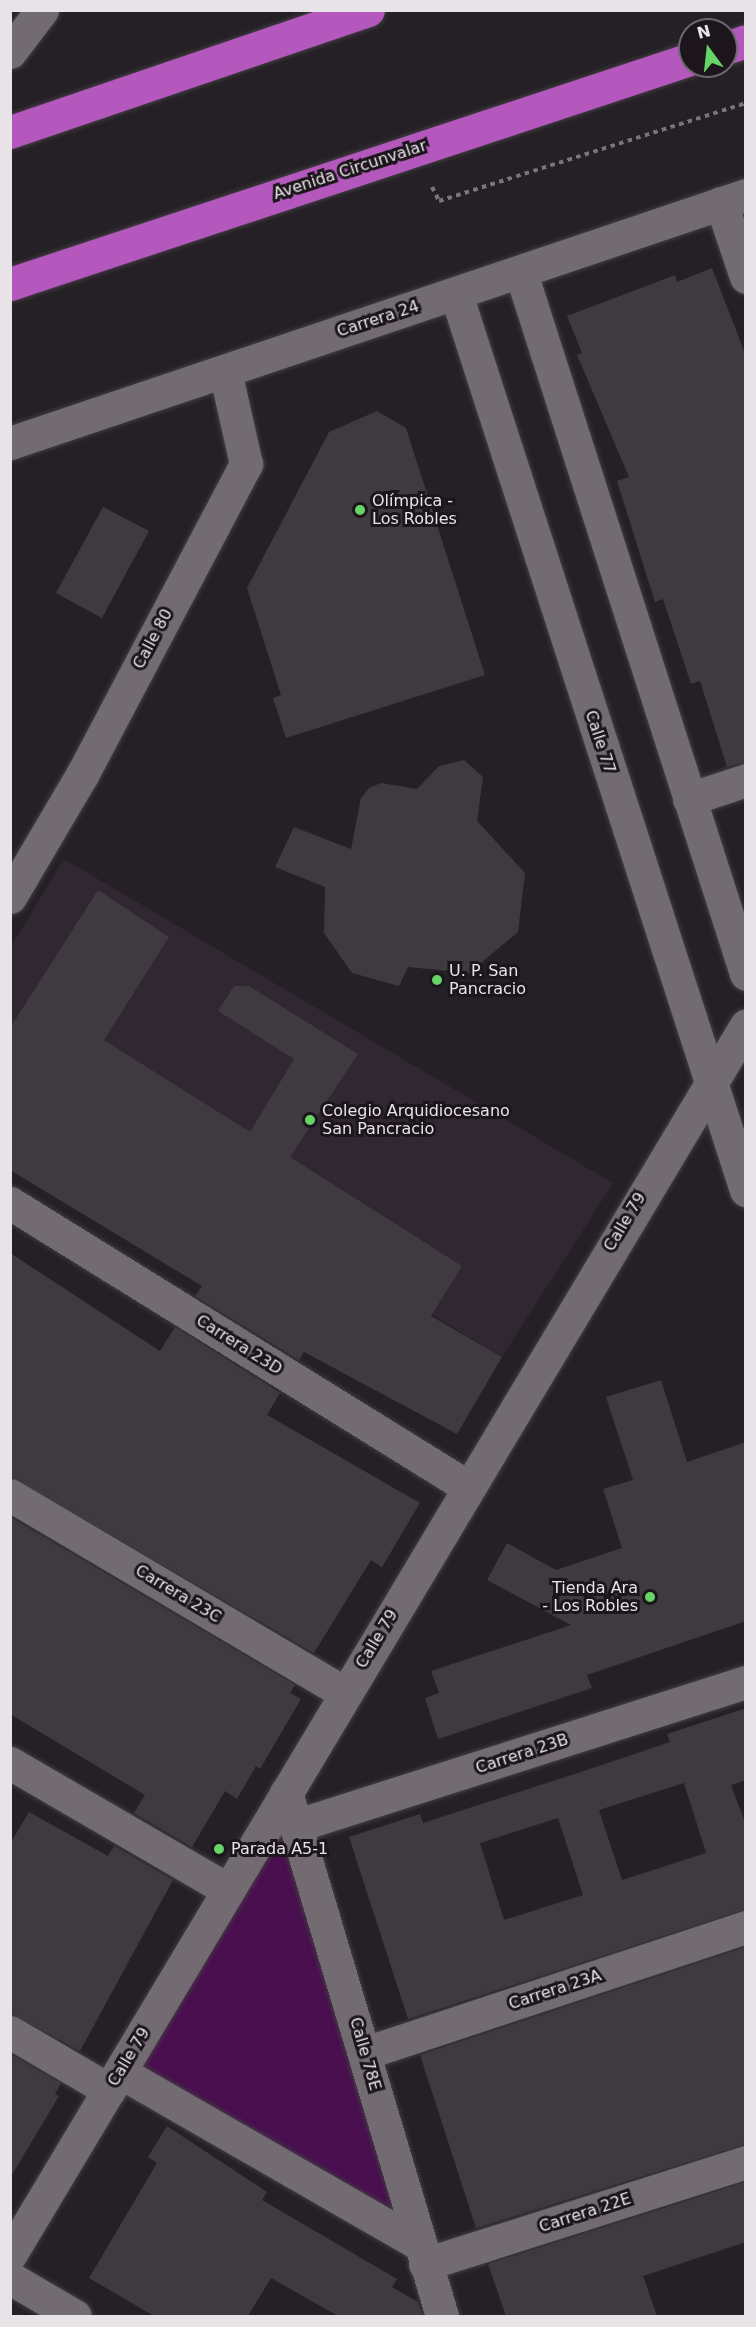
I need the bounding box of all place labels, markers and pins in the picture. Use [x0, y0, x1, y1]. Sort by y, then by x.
place label: Olímpica - Los Robles [372, 491, 457, 529]
marker: Olímpica - Los Robles [353, 503, 367, 517]
place label: U. P. San Pancracio [449, 961, 526, 999]
marker: U. P. San Pancracio [430, 973, 444, 987]
place label: Colegio Arquidiocesano San Pancracio [322, 1101, 510, 1139]
marker: Colegio Arquidiocesano San Pancracio [303, 1113, 317, 1127]
place label: Tienda Ara - Los Robles [542, 1578, 638, 1616]
marker: Tienda Ara - Los Robles [643, 1590, 657, 1604]
place label: Parada A5-1 [231, 1839, 328, 1859]
marker: Parada A5-1 [212, 1842, 226, 1856]

